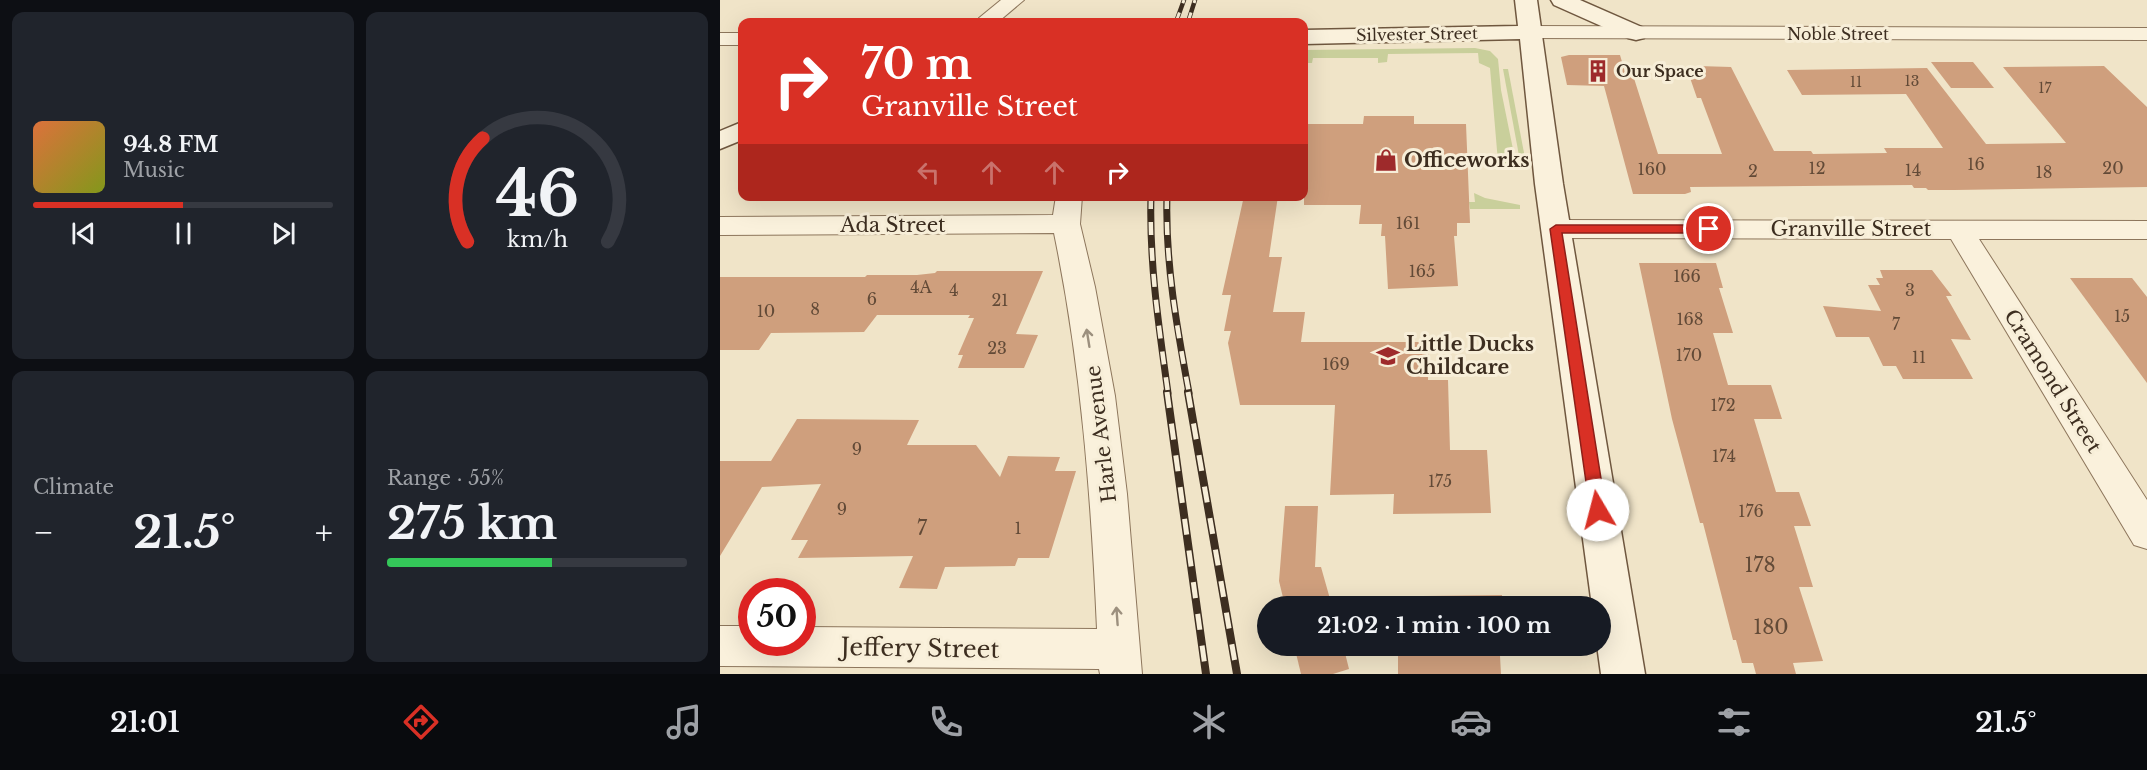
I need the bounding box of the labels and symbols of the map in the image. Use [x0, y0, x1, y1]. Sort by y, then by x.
street label: Silvester Street [1356, 23, 1478, 45]
street label: Noble Street [1787, 24, 1889, 44]
building icon: Our Space [1585, 58, 1611, 84]
place label: Our Space [1616, 61, 1704, 81]
house number: 13 [1905, 72, 1919, 90]
house number: 11 [1850, 73, 1862, 91]
house number: 17 [2038, 79, 2053, 97]
shop icon: Officeworks [1373, 147, 1399, 173]
place label: Officeworks [1404, 148, 1530, 172]
house number: 16 [1967, 154, 1985, 174]
house number: 12 [1809, 158, 1826, 178]
house number: 20 [2102, 158, 2124, 178]
house number: 160 [1638, 159, 1666, 179]
house number: 14 [1905, 160, 1921, 180]
house number: 2 [1748, 161, 1758, 181]
house number: 18 [2036, 162, 2052, 182]
pin [1683, 203, 1734, 254]
street label: Ada Street [839, 213, 946, 237]
house number: 161 [1396, 213, 1420, 233]
street label: Granville Street [1771, 217, 1932, 241]
house number: 165 [1409, 261, 1435, 281]
house number: 166 [1673, 266, 1701, 286]
house number: 4A [910, 277, 933, 297]
house number: 4 [949, 280, 959, 300]
house number: 3 [1905, 280, 1915, 300]
house number: 6 [867, 289, 877, 309]
house number: 21 [992, 290, 1009, 310]
house number: 8 [810, 299, 820, 319]
house number: 10 [757, 301, 775, 321]
street label: Cramond Street [1999, 305, 2107, 457]
house number: 15 [2114, 306, 2130, 326]
house number: 168 [1676, 309, 1704, 329]
house number: 7 [1892, 314, 1901, 334]
one-way arrow [1083, 329, 1094, 349]
place label: Little Ducks Childcare [1406, 332, 1534, 379]
house number: 23 [987, 338, 1007, 358]
school or university icon: Little Ducks Childcare [1375, 343, 1401, 369]
house number: 170 [1676, 345, 1702, 365]
house number: 11 [1912, 347, 1926, 367]
house number: 169 [1322, 354, 1350, 374]
street label: Harle Avenue [1081, 364, 1121, 504]
house number: 172 [1710, 395, 1736, 415]
house number: 9 [852, 439, 862, 459]
house number: 174 [1712, 446, 1736, 466]
house number: 175 [1428, 471, 1452, 491]
position arrow [1566, 478, 1630, 542]
house number: 9 [837, 499, 847, 519]
house number: 176 [1738, 501, 1764, 521]
house number: 7 [917, 516, 928, 540]
house number: 1 [1014, 518, 1022, 538]
house number: 178 [1744, 553, 1776, 577]
speed limit sign: 50 [738, 578, 816, 656]
one-way arrow [1111, 606, 1122, 626]
house number: 180 [1753, 615, 1789, 639]
street label: Jeffery Street [837, 632, 1000, 664]

